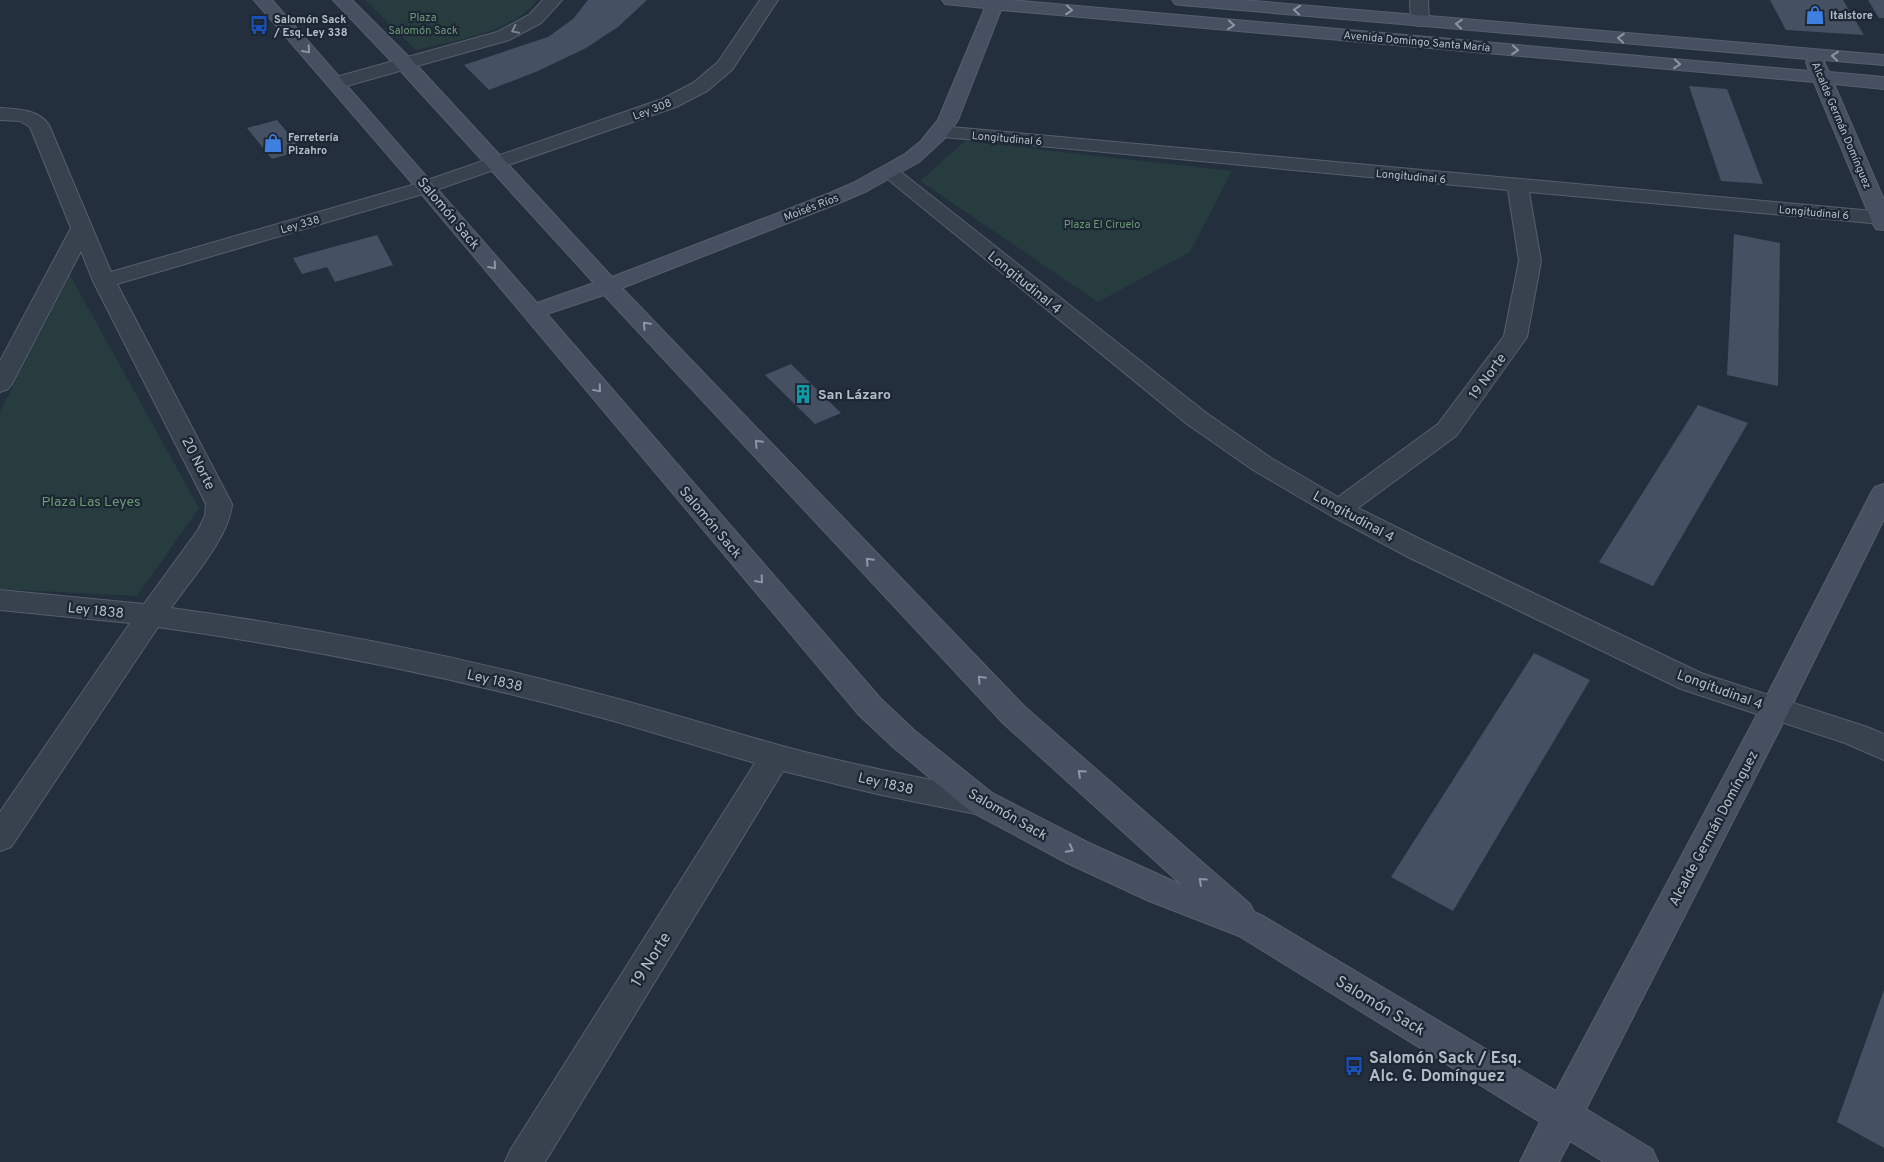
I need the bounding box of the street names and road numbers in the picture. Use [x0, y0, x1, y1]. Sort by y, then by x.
street label: Avenida Domingo Santa María [1343, 29, 1491, 55]
street label: Alcalde Germán Domínguez [1808, 60, 1874, 191]
street label: Ley 308 [631, 96, 674, 124]
street label: Longitudinal 6 [971, 129, 1043, 149]
street label: Longitudinal 6 [1375, 167, 1447, 187]
street label: Salomón Sack [413, 175, 483, 253]
street label: Moisés Ríos [782, 191, 841, 225]
street label: Longitudinal 6 [1778, 203, 1850, 223]
street label: Ley 338 [279, 213, 322, 237]
street label: Longitudinal 4 [984, 248, 1064, 318]
street label: 19 Norte [1466, 350, 1511, 403]
street label: 20 Norte [177, 434, 218, 493]
street label: Salomón Sack [675, 484, 745, 562]
street label: Longitudinal 4 [1310, 488, 1397, 547]
street label: Ley 1838 [67, 600, 125, 623]
street label: Ley 1838 [465, 667, 524, 696]
street label: Longitudinal 4 [1674, 667, 1765, 714]
street label: Alcalde Germán Domínguez [1666, 748, 1763, 909]
street label: Ley 1838 [856, 770, 915, 799]
street label: Salomón Sack [965, 786, 1050, 845]
street label: 19 Norte [627, 929, 676, 991]
street label: Salomón Sack [1331, 972, 1429, 1041]

